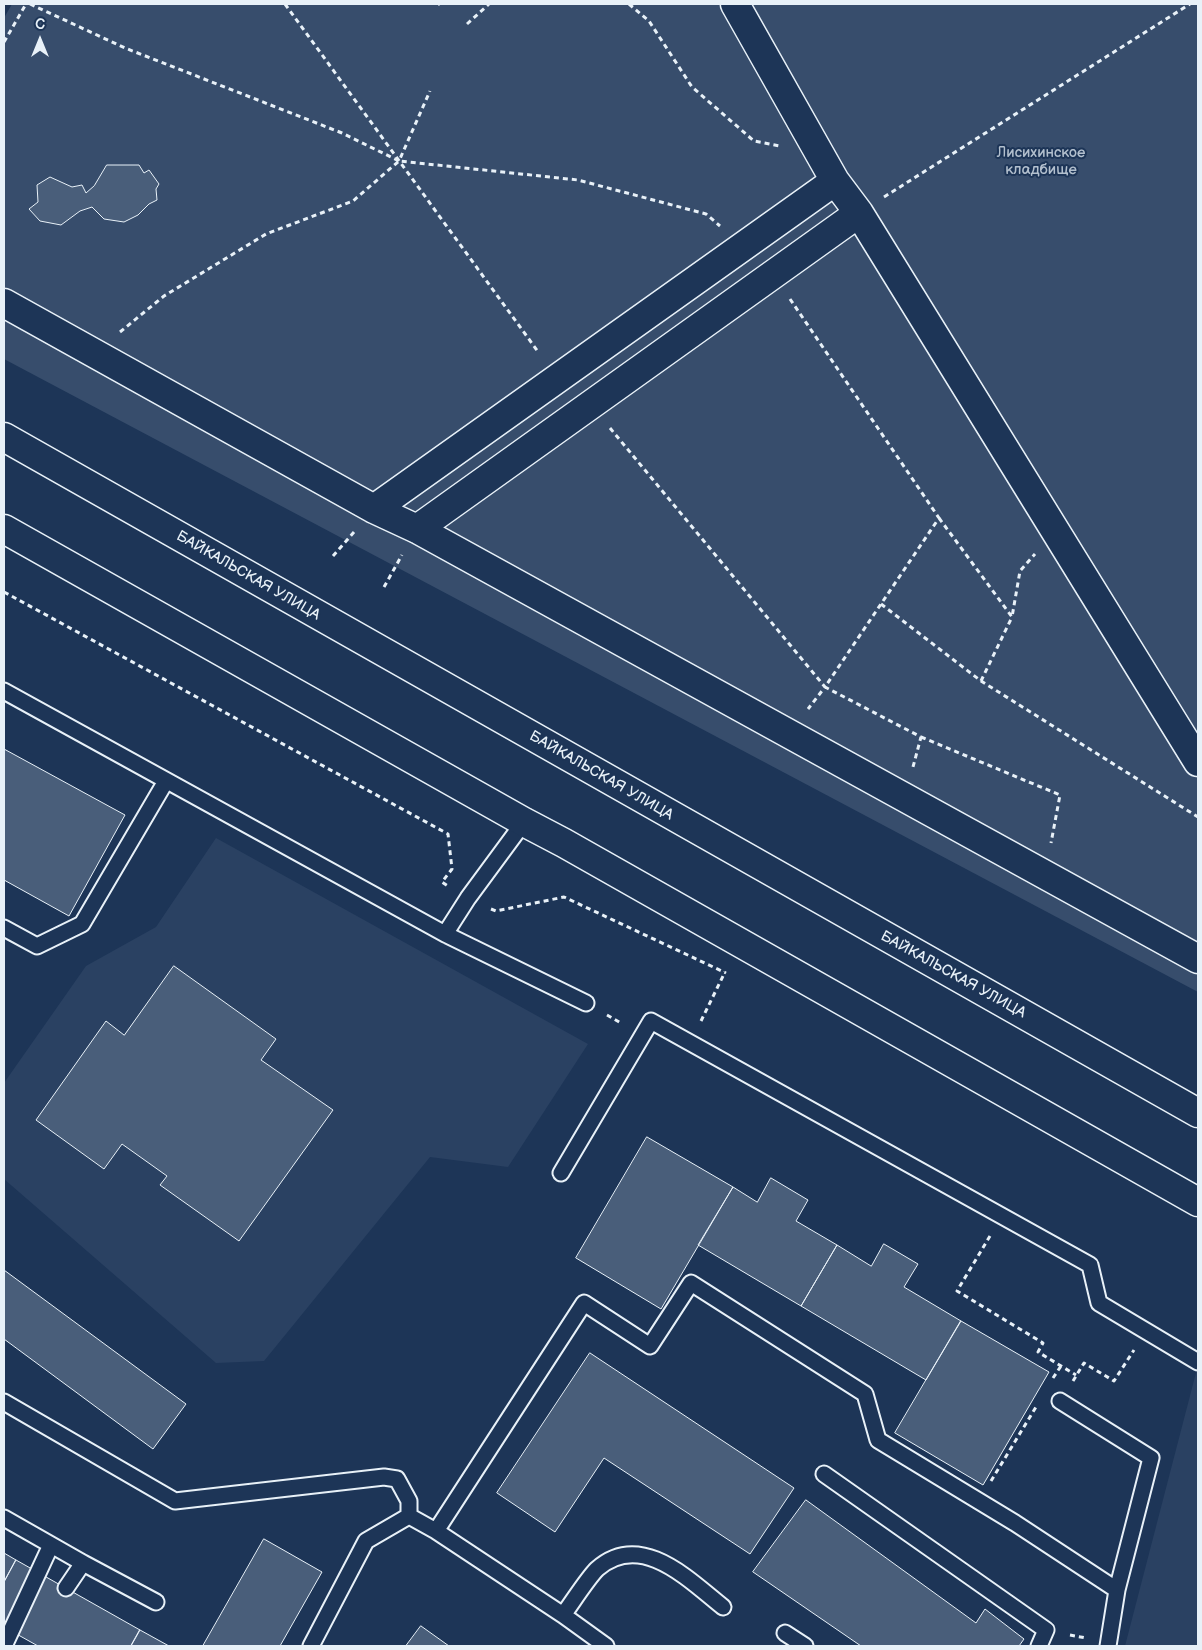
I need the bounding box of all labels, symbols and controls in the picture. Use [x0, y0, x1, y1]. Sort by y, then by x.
north arrow [15, 15, 65, 65]
text: С [35, 16, 45, 33]
park label: Лисихинское кладбище [997, 144, 1085, 179]
street label: БАЙКАЛЬСКАЯ УЛИЦА [173, 527, 323, 625]
street label: БАЙКАЛЬСКАЯ УЛИЦА [526, 727, 676, 825]
street label: БАЙКАЛЬСКАЯ УЛИЦА [877, 928, 1029, 1022]

